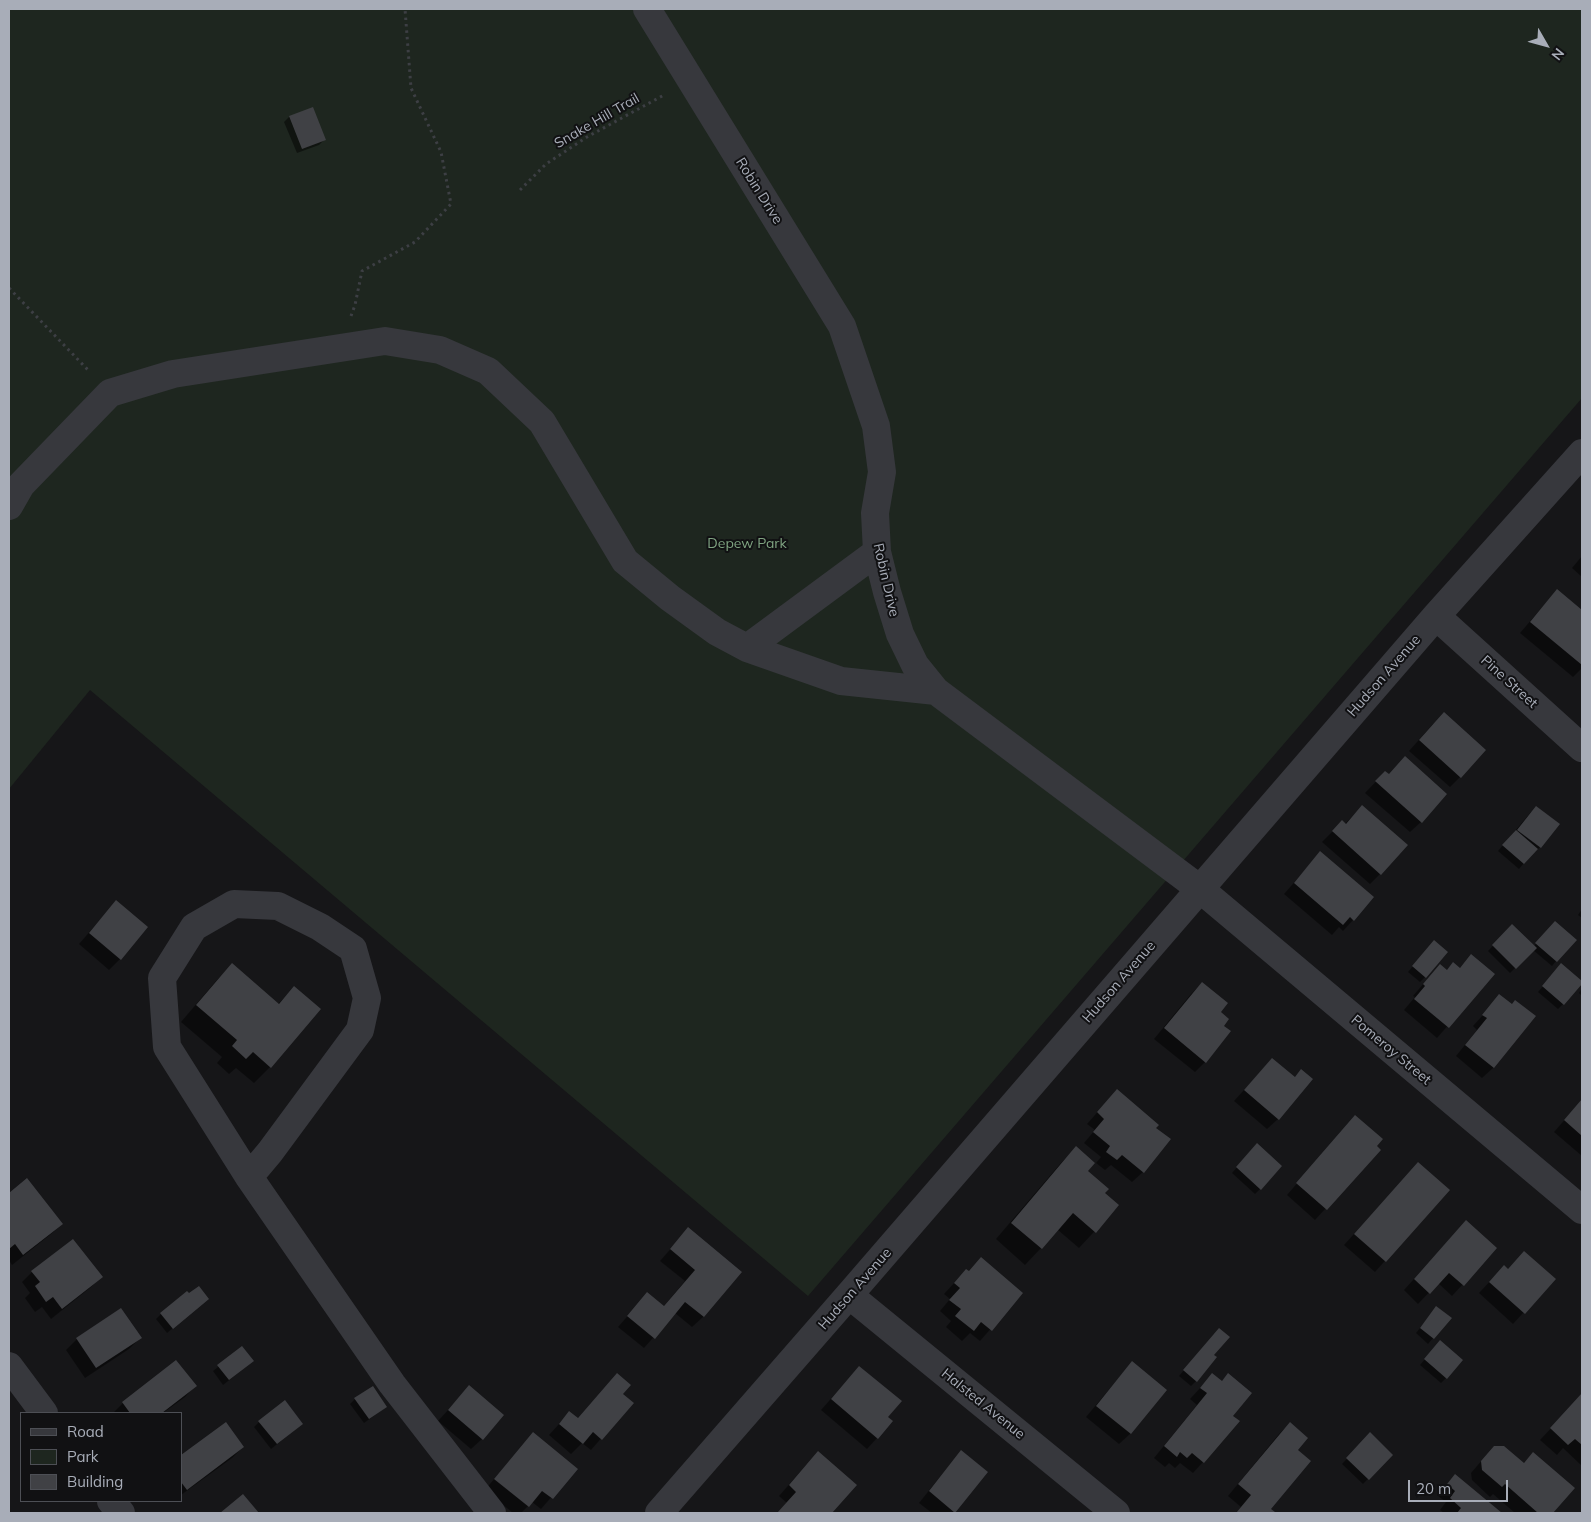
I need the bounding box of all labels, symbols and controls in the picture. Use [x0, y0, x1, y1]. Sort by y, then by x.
north arrow [1521, 20, 1571, 70]
text: N [1547, 45, 1568, 64]
street label: Snake Hill Trail [551, 90, 643, 152]
street label: Robin Drive [732, 155, 786, 227]
park label: Depew Park [707, 536, 787, 552]
street label: Robin Drive [869, 542, 903, 618]
street label: Hudson Avenue [1344, 632, 1424, 720]
street label: Pine Street [1477, 652, 1541, 712]
street label: Hudson Avenue [1079, 938, 1159, 1026]
street label: Pomeroy Street [1348, 1012, 1434, 1088]
street label: Hudson Avenue [815, 1245, 895, 1333]
street label: Halsted Avenue [938, 1365, 1028, 1443]
legend [20, 1412, 182, 1502]
text: Road [67, 1422, 104, 1441]
text: Park [67, 1447, 99, 1466]
scale bar [1411, 1470, 1511, 1502]
text: Building [67, 1472, 123, 1491]
text: 20 m [1416, 1479, 1451, 1498]

